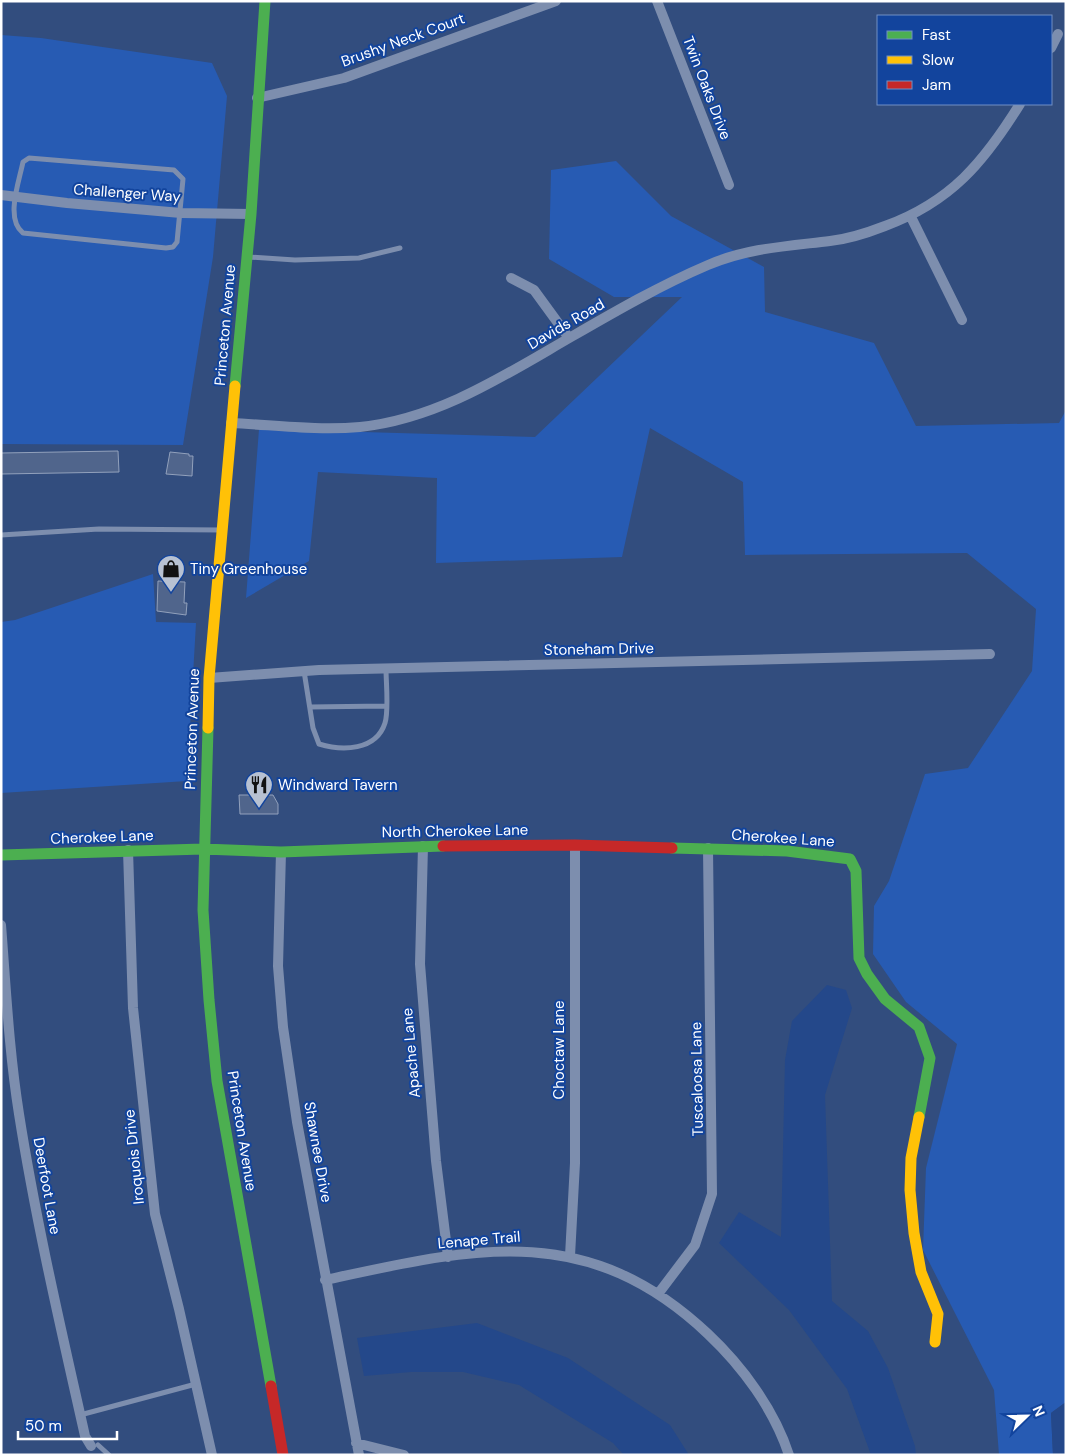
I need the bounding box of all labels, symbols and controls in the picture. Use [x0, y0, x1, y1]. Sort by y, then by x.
street label: Brushy Neck Court [338, 8, 468, 72]
legend [877, 15, 1052, 105]
text: Fast [922, 25, 951, 45]
street label: Twin Oaks Drive [678, 33, 736, 143]
text: Slow [922, 50, 955, 70]
text: Jam [922, 75, 951, 95]
street label: Challenger Way [73, 179, 182, 207]
street label: Princeton Avenue [210, 264, 240, 386]
street label: Davids Road [524, 294, 608, 354]
shop icon: Tiny Greenhouse [156, 554, 186, 593]
place label: Tiny Greenhouse [190, 559, 307, 579]
street label: Stoneham Drive [544, 638, 654, 660]
street label: Princeton Avenue [180, 668, 204, 790]
restaurant icon: Windward Tavern [244, 770, 274, 809]
place label: Windward Tavern [278, 775, 398, 795]
street label: North Cherokee Lane [382, 820, 528, 842]
street label: Cherokee Lane [731, 824, 835, 852]
street label: Cherokee Lane [50, 825, 154, 849]
street label: Choctaw Lane [549, 1000, 569, 1100]
street label: Apache Lane [397, 1007, 425, 1099]
street label: Tuscaloosa Lane [686, 1022, 708, 1136]
street label: Princeton Avenue [223, 1069, 261, 1193]
street label: Shawnee Drive [299, 1100, 337, 1204]
street label: Iroquois Drive [119, 1109, 149, 1205]
street label: Deerfoot Lane [29, 1136, 65, 1236]
street label: Lenape Trail [437, 1226, 521, 1254]
north arrow [1002, 1391, 1052, 1441]
text: N [1029, 1403, 1049, 1419]
scale bar [18, 1408, 116, 1440]
text: 50 m [25, 1416, 62, 1436]

